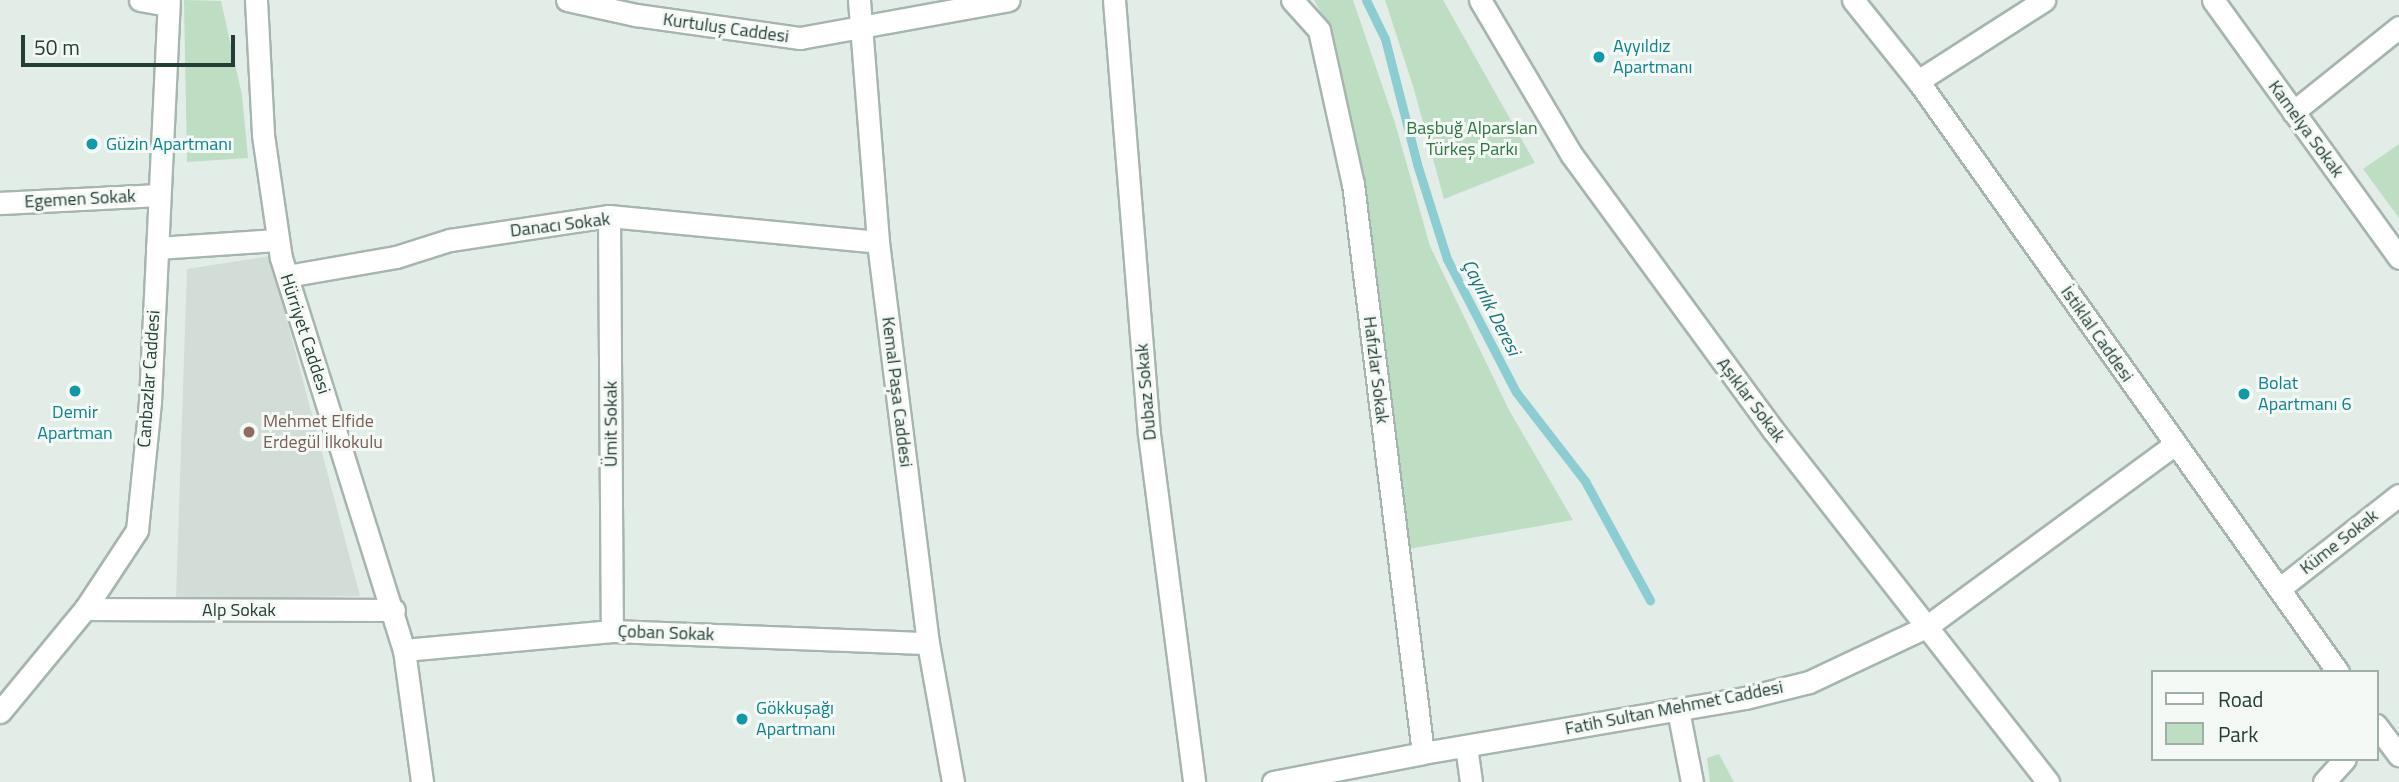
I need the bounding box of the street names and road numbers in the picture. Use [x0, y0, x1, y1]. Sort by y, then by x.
street label: Kurtuluş Caddesi [662, 8, 790, 48]
street label: Kamelya Sokak [2264, 76, 2348, 182]
street label: Egemen Sokak [24, 185, 136, 213]
street label: Danacı Sokak [509, 208, 611, 242]
street label: Hürriyet Caddesi [275, 271, 335, 397]
street label: İstiklal Caddesi [2056, 282, 2138, 386]
street label: Canbazlar Caddesi [133, 310, 165, 448]
street label: Hafızlar Sokak [1359, 315, 1393, 425]
street label: Kemal Paşa Caddesi [877, 316, 917, 468]
street label: Dubaz Sokak [1131, 343, 1161, 441]
street label: Aşıklar Sokak [1712, 353, 1790, 447]
street label: Ümit Sokak [600, 381, 622, 467]
street label: Küme Sokak [2296, 505, 2382, 579]
street label: Alp Sokak [202, 599, 276, 621]
street label: Çoban Sokak [617, 621, 715, 645]
street label: Fatih Sultan Mehmet Caddesi [1563, 676, 1785, 740]

